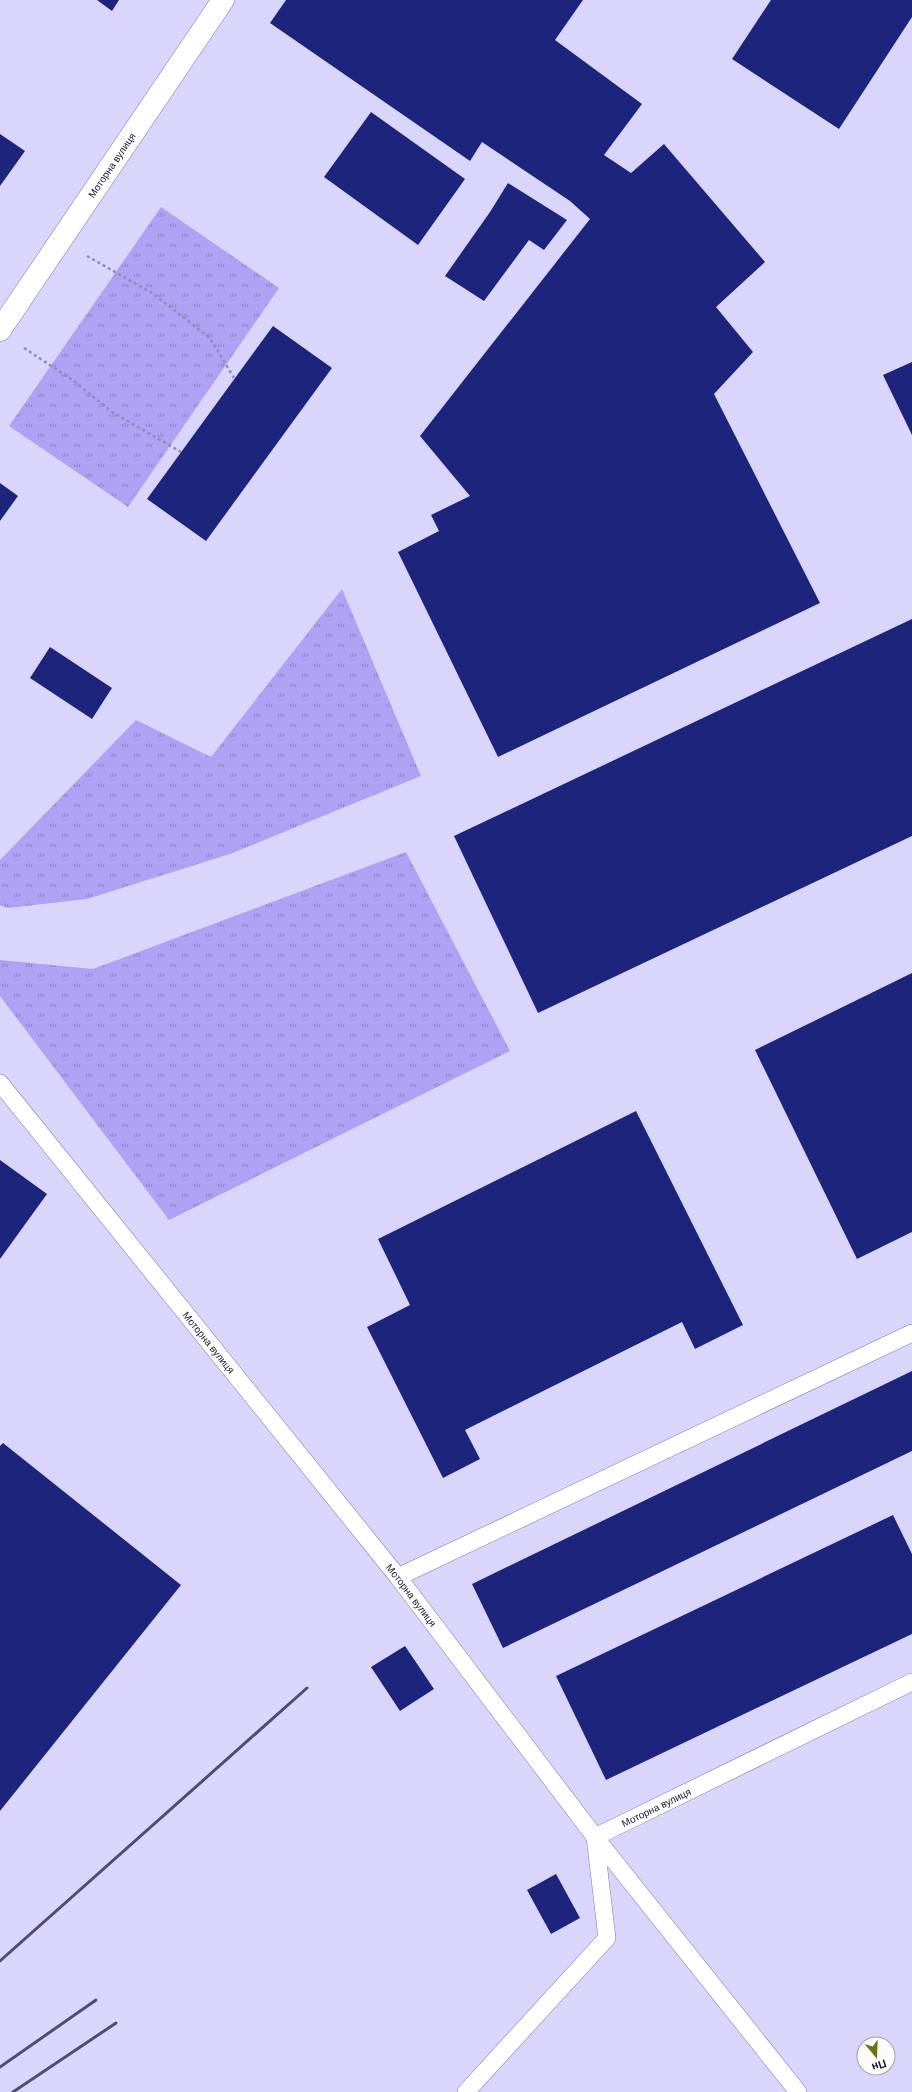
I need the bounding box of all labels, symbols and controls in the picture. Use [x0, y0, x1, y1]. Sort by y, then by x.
street label: Моторна вулиця [86, 131, 137, 200]
street label: Моторна вулиця [181, 1309, 237, 1375]
street label: Моторна вулиця [384, 1562, 439, 1629]
street label: Моторна вулиця [620, 1786, 693, 1829]
north arrow [856, 2036, 896, 2076]
text: Пн [870, 2057, 888, 2073]

